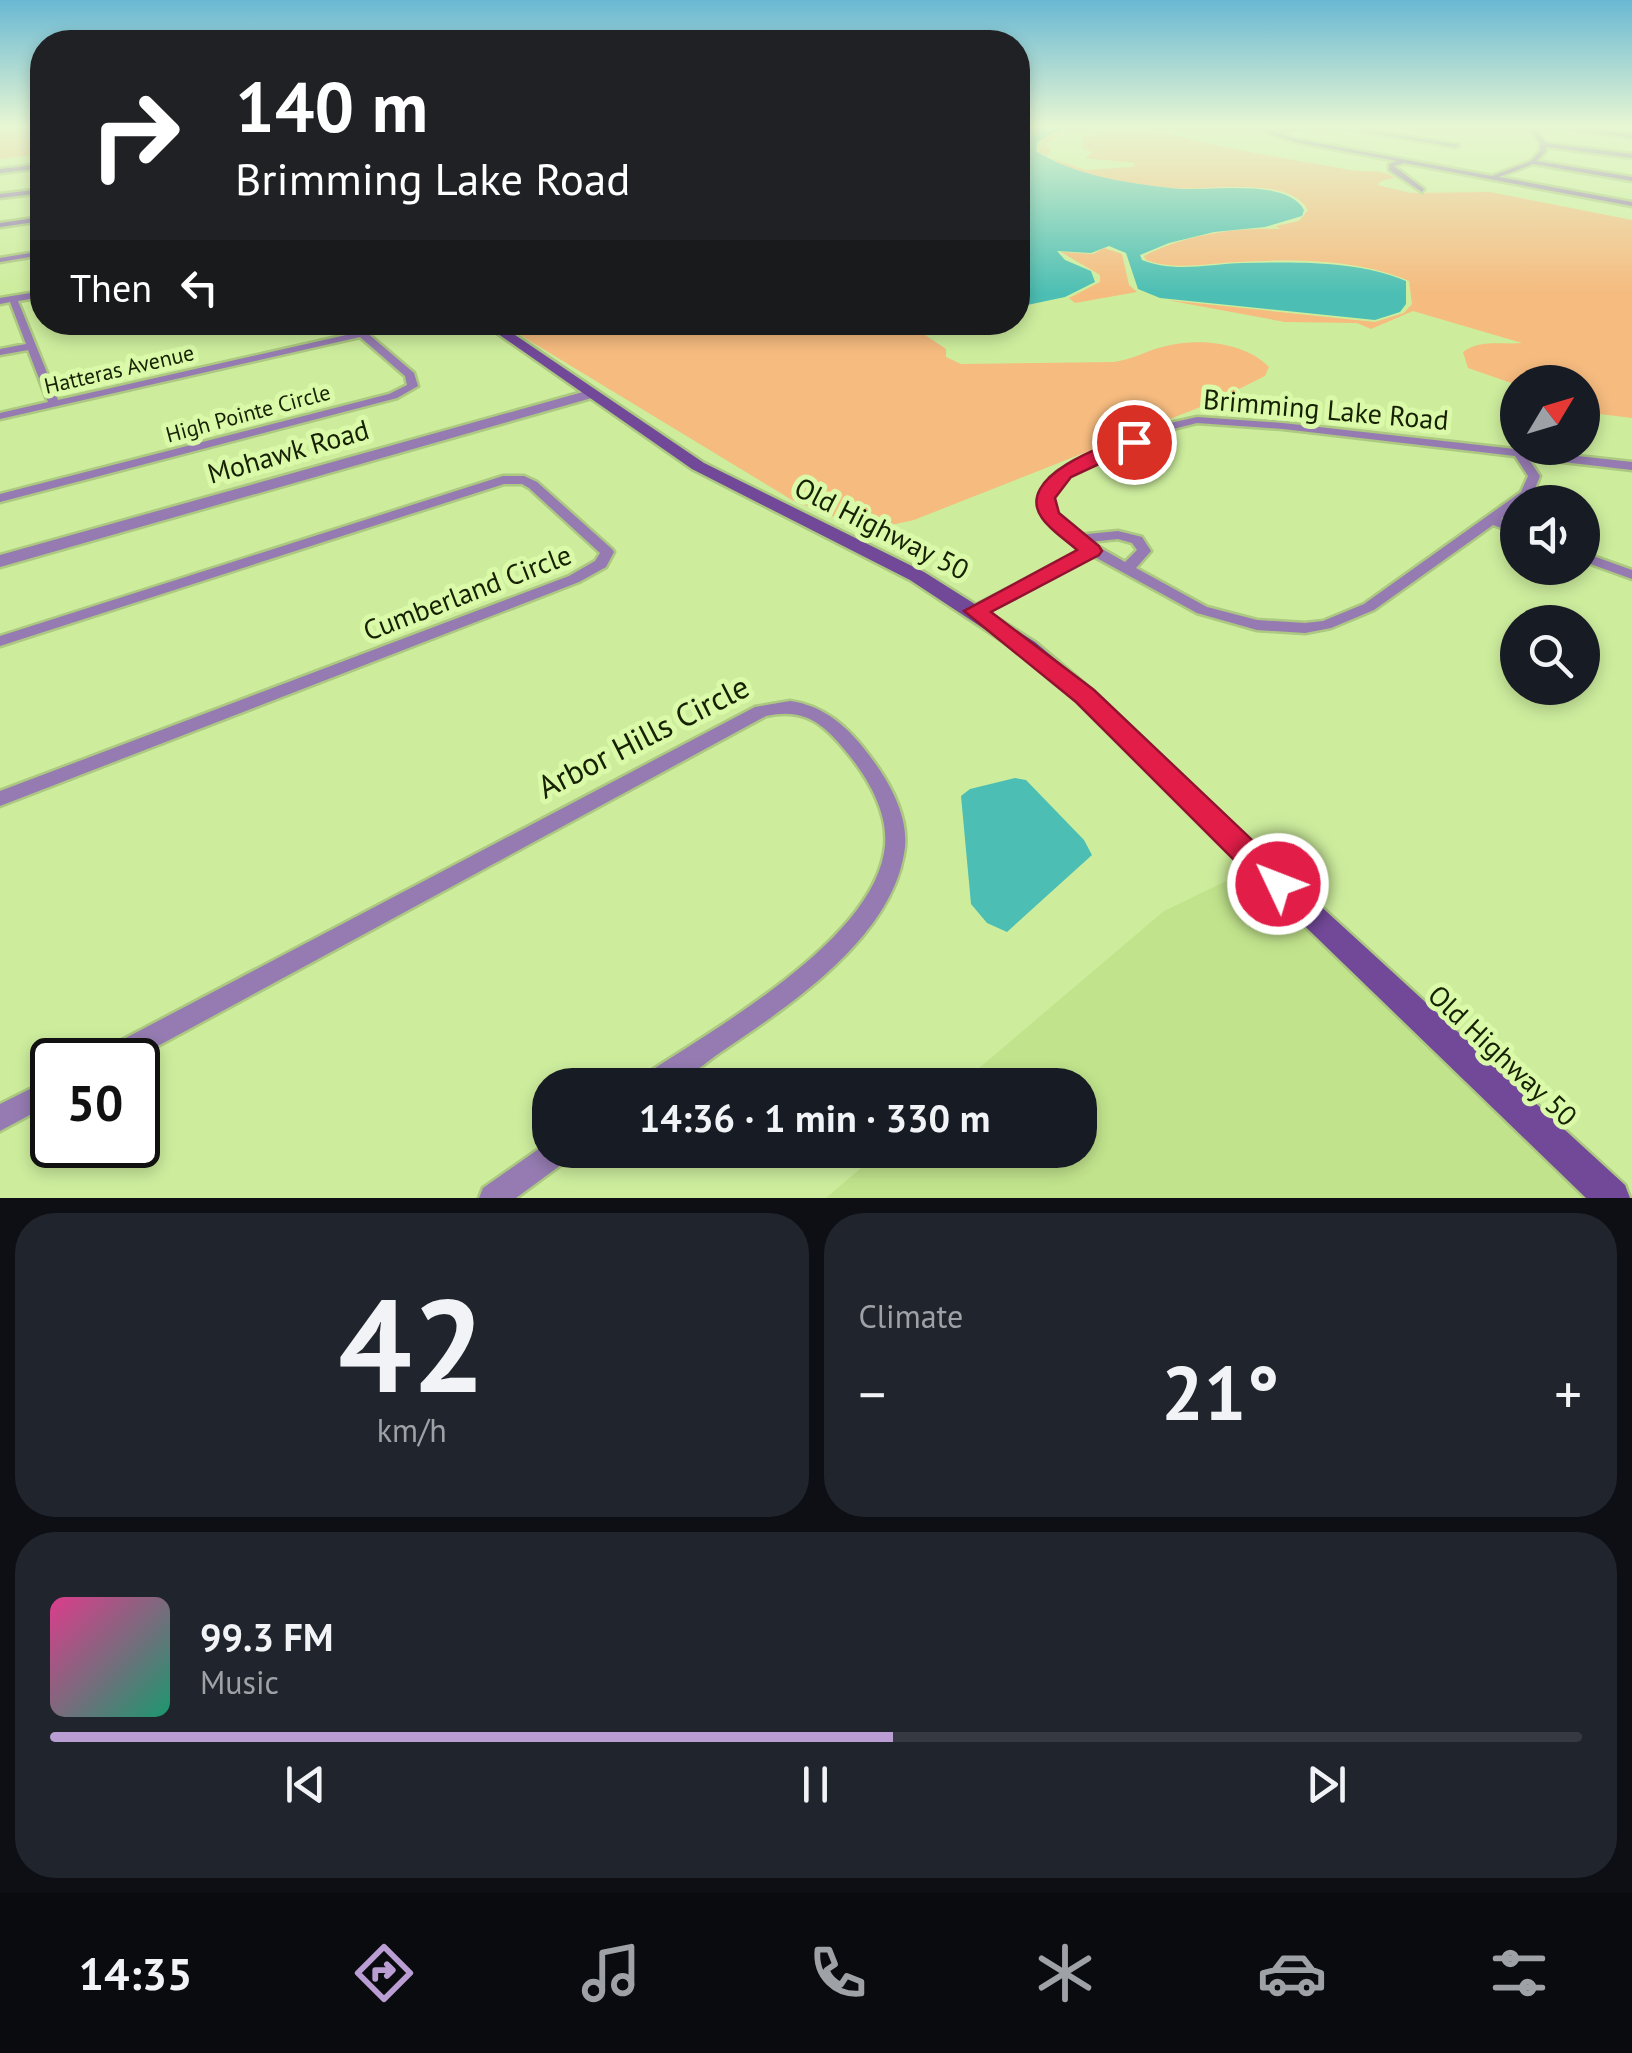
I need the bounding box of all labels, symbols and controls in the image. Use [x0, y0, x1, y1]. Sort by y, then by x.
text: 140 m [235, 61, 428, 151]
icon: right [70, 70, 200, 200]
text: Brimming Lake Road [235, 149, 630, 207]
icon: left [172, 260, 227, 315]
text: Then [70, 263, 152, 312]
street label: Hatteras Avenue [41, 338, 197, 400]
north arrow [1500, 365, 1600, 465]
map controls [1500, 365, 1600, 705]
street label: High Pointe Circle [163, 378, 333, 448]
street label: Brimming Lake Road [1202, 380, 1450, 438]
pin [1092, 400, 1177, 485]
street label: Mohawk Road [203, 410, 373, 492]
icon: arrive [1107, 415, 1162, 470]
street label: Old Highway 50 [788, 468, 976, 588]
button: sound [1500, 485, 1600, 585]
street label: Cumberland Circle [358, 535, 576, 649]
button: search [1500, 605, 1600, 705]
street label: Arbor Hills Circle [530, 665, 756, 807]
position arrow [1226, 832, 1330, 936]
street label: Old Highway 50 [1421, 976, 1585, 1134]
speed limit sign: 50 [30, 1038, 160, 1168]
text: 14:36 · 1 min · 330 m [639, 1093, 990, 1142]
text: 42 [338, 1260, 485, 1428]
text: Climate [859, 1295, 963, 1337]
text: 21° [1161, 1344, 1279, 1441]
text: − [859, 1358, 886, 1429]
text: + [1554, 1358, 1582, 1429]
text: km/h [377, 1409, 447, 1451]
text: 99.3 FM [200, 1612, 333, 1661]
text: Music [200, 1661, 279, 1703]
icon: previous [278, 1757, 333, 1812]
icon: pause [788, 1757, 843, 1812]
icon: next [1299, 1757, 1354, 1812]
icon: directions [349, 1938, 419, 2008]
icon: music [576, 1938, 646, 2008]
icon: phone [803, 1938, 873, 2008]
icon: climate [1030, 1938, 1100, 2008]
icon: car [1257, 1938, 1327, 2008]
icon: filters [1484, 1938, 1554, 2008]
text: 14:35 [78, 1944, 193, 2002]

